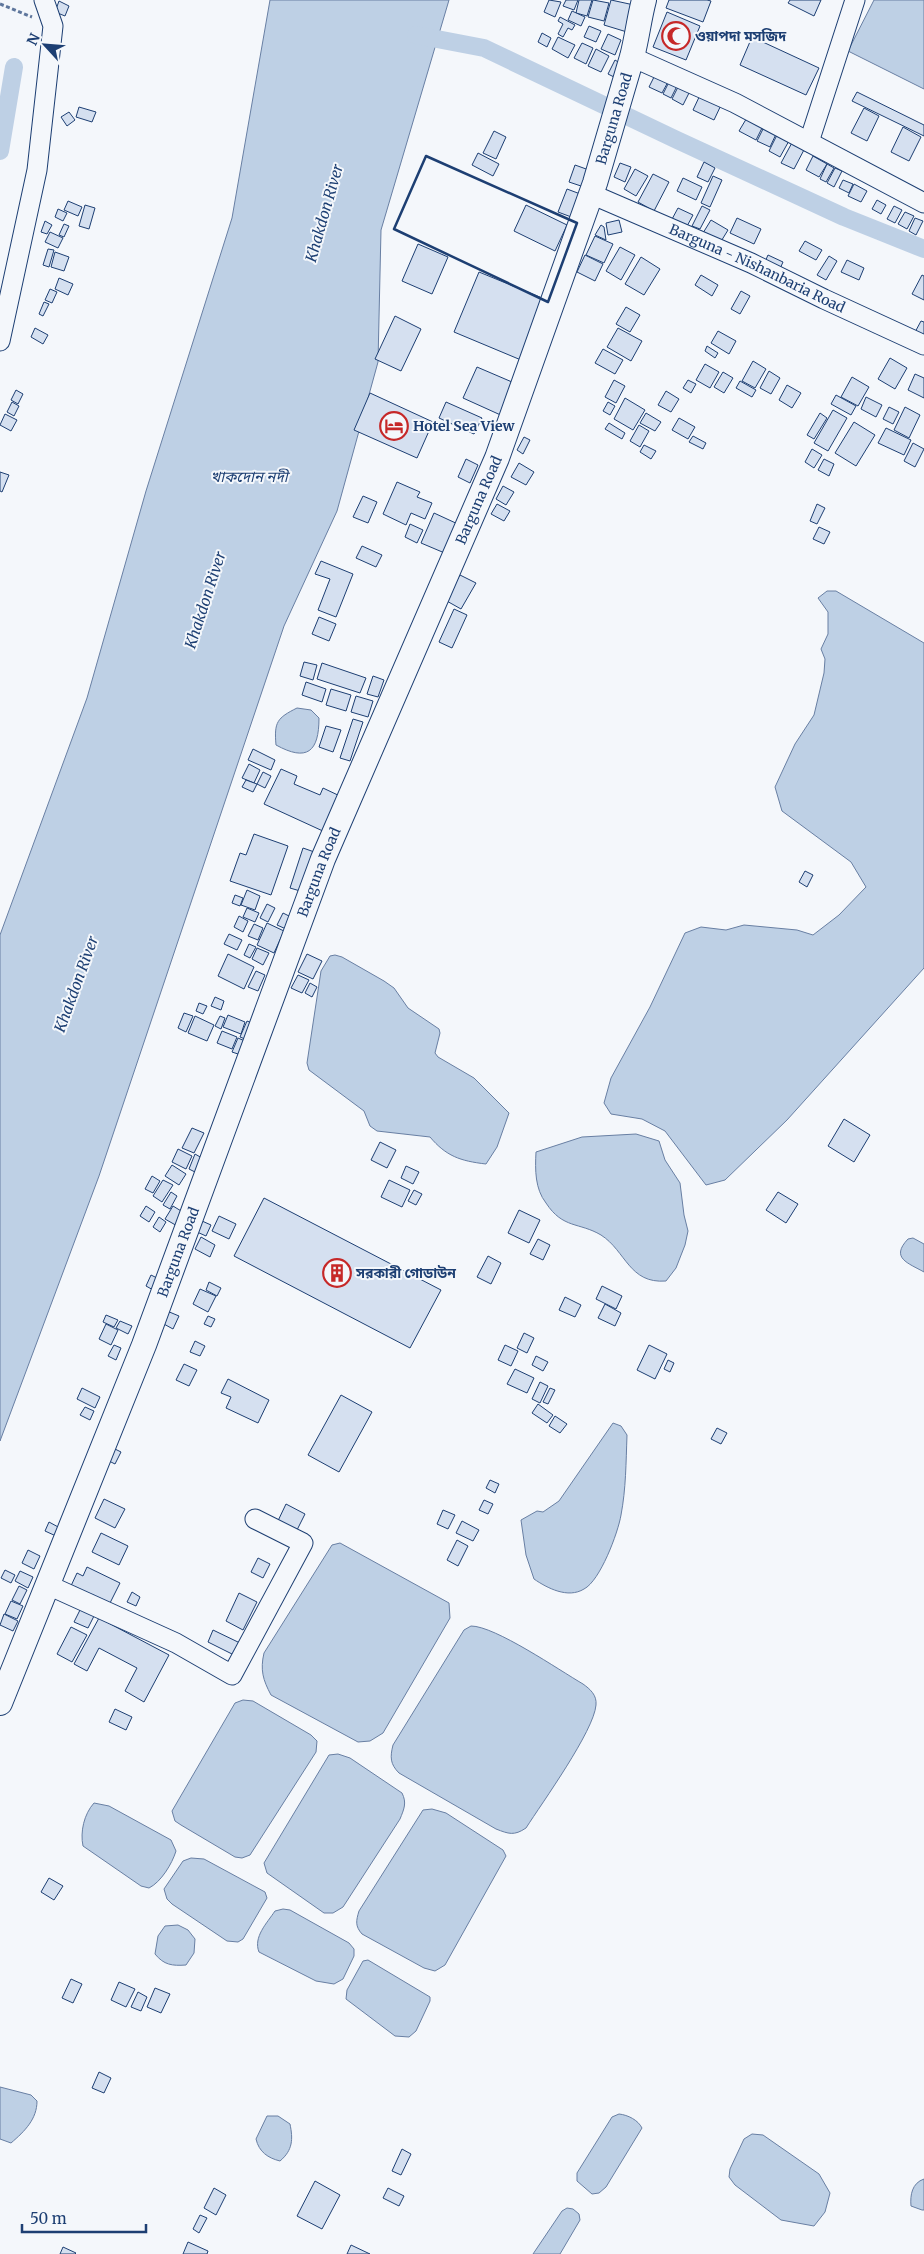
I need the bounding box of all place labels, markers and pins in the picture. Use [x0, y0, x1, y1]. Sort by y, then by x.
mosque icon: ওয়াপদা মসজিদ [661, 21, 691, 51]
place label: ওয়াপদা মসজিদ [695, 27, 787, 45]
hotel icon: Hotel Sea View [379, 411, 409, 441]
place label: Hotel Sea View [413, 417, 515, 435]
building icon: সরকারী গোডাউন [322, 1258, 352, 1288]
place label: সরকারী গোডাউন [355, 1264, 456, 1282]

